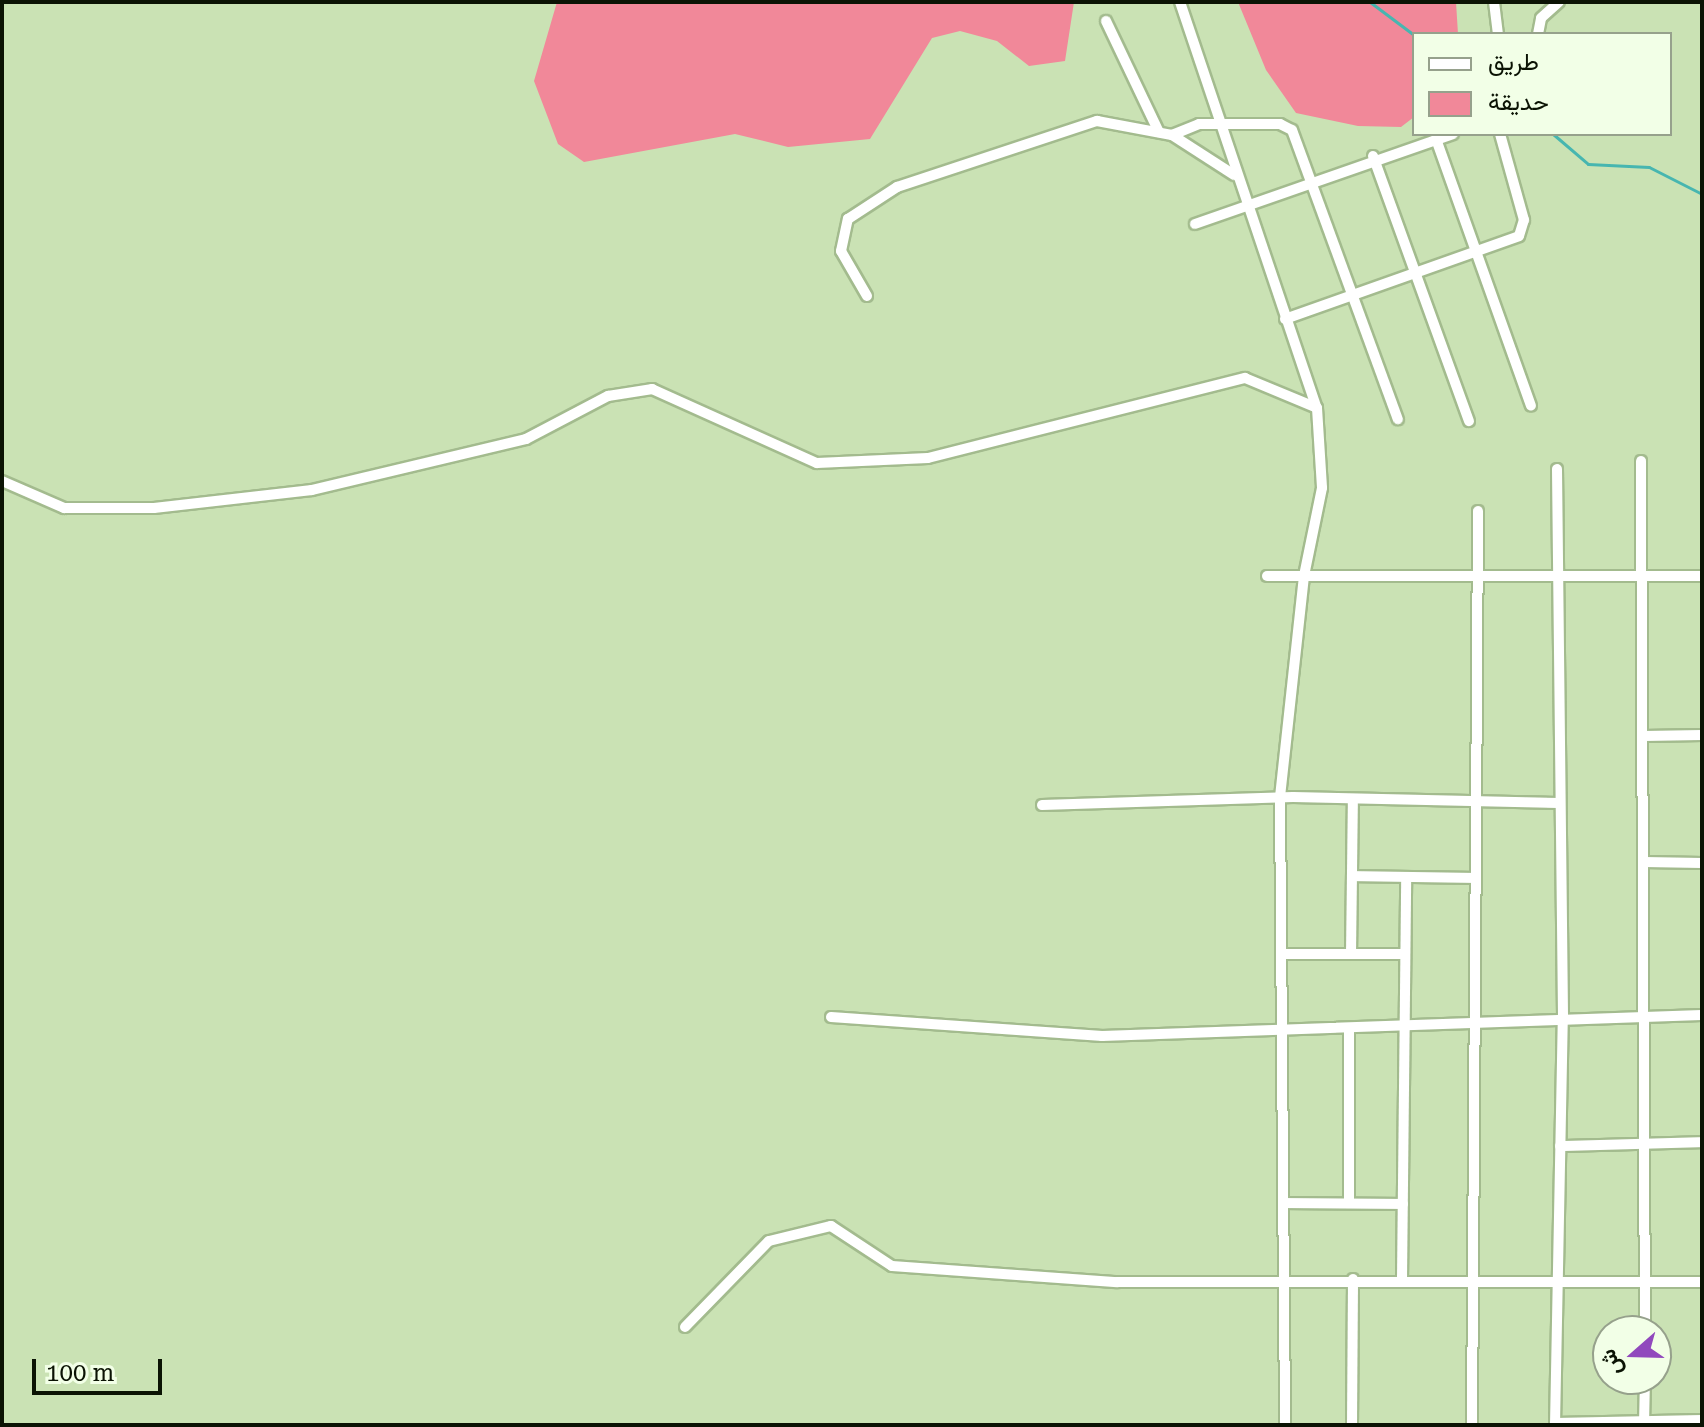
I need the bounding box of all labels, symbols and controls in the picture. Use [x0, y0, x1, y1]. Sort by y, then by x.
legend [1412, 32, 1672, 136]
text: طريق [1488, 48, 1539, 76]
text: حديقة [1488, 88, 1549, 116]
north arrow [1592, 1315, 1672, 1395]
scale bar [36, 1343, 166, 1393]
text: ش [1595, 1346, 1627, 1379]
text: 100 m [46, 1359, 114, 1387]

